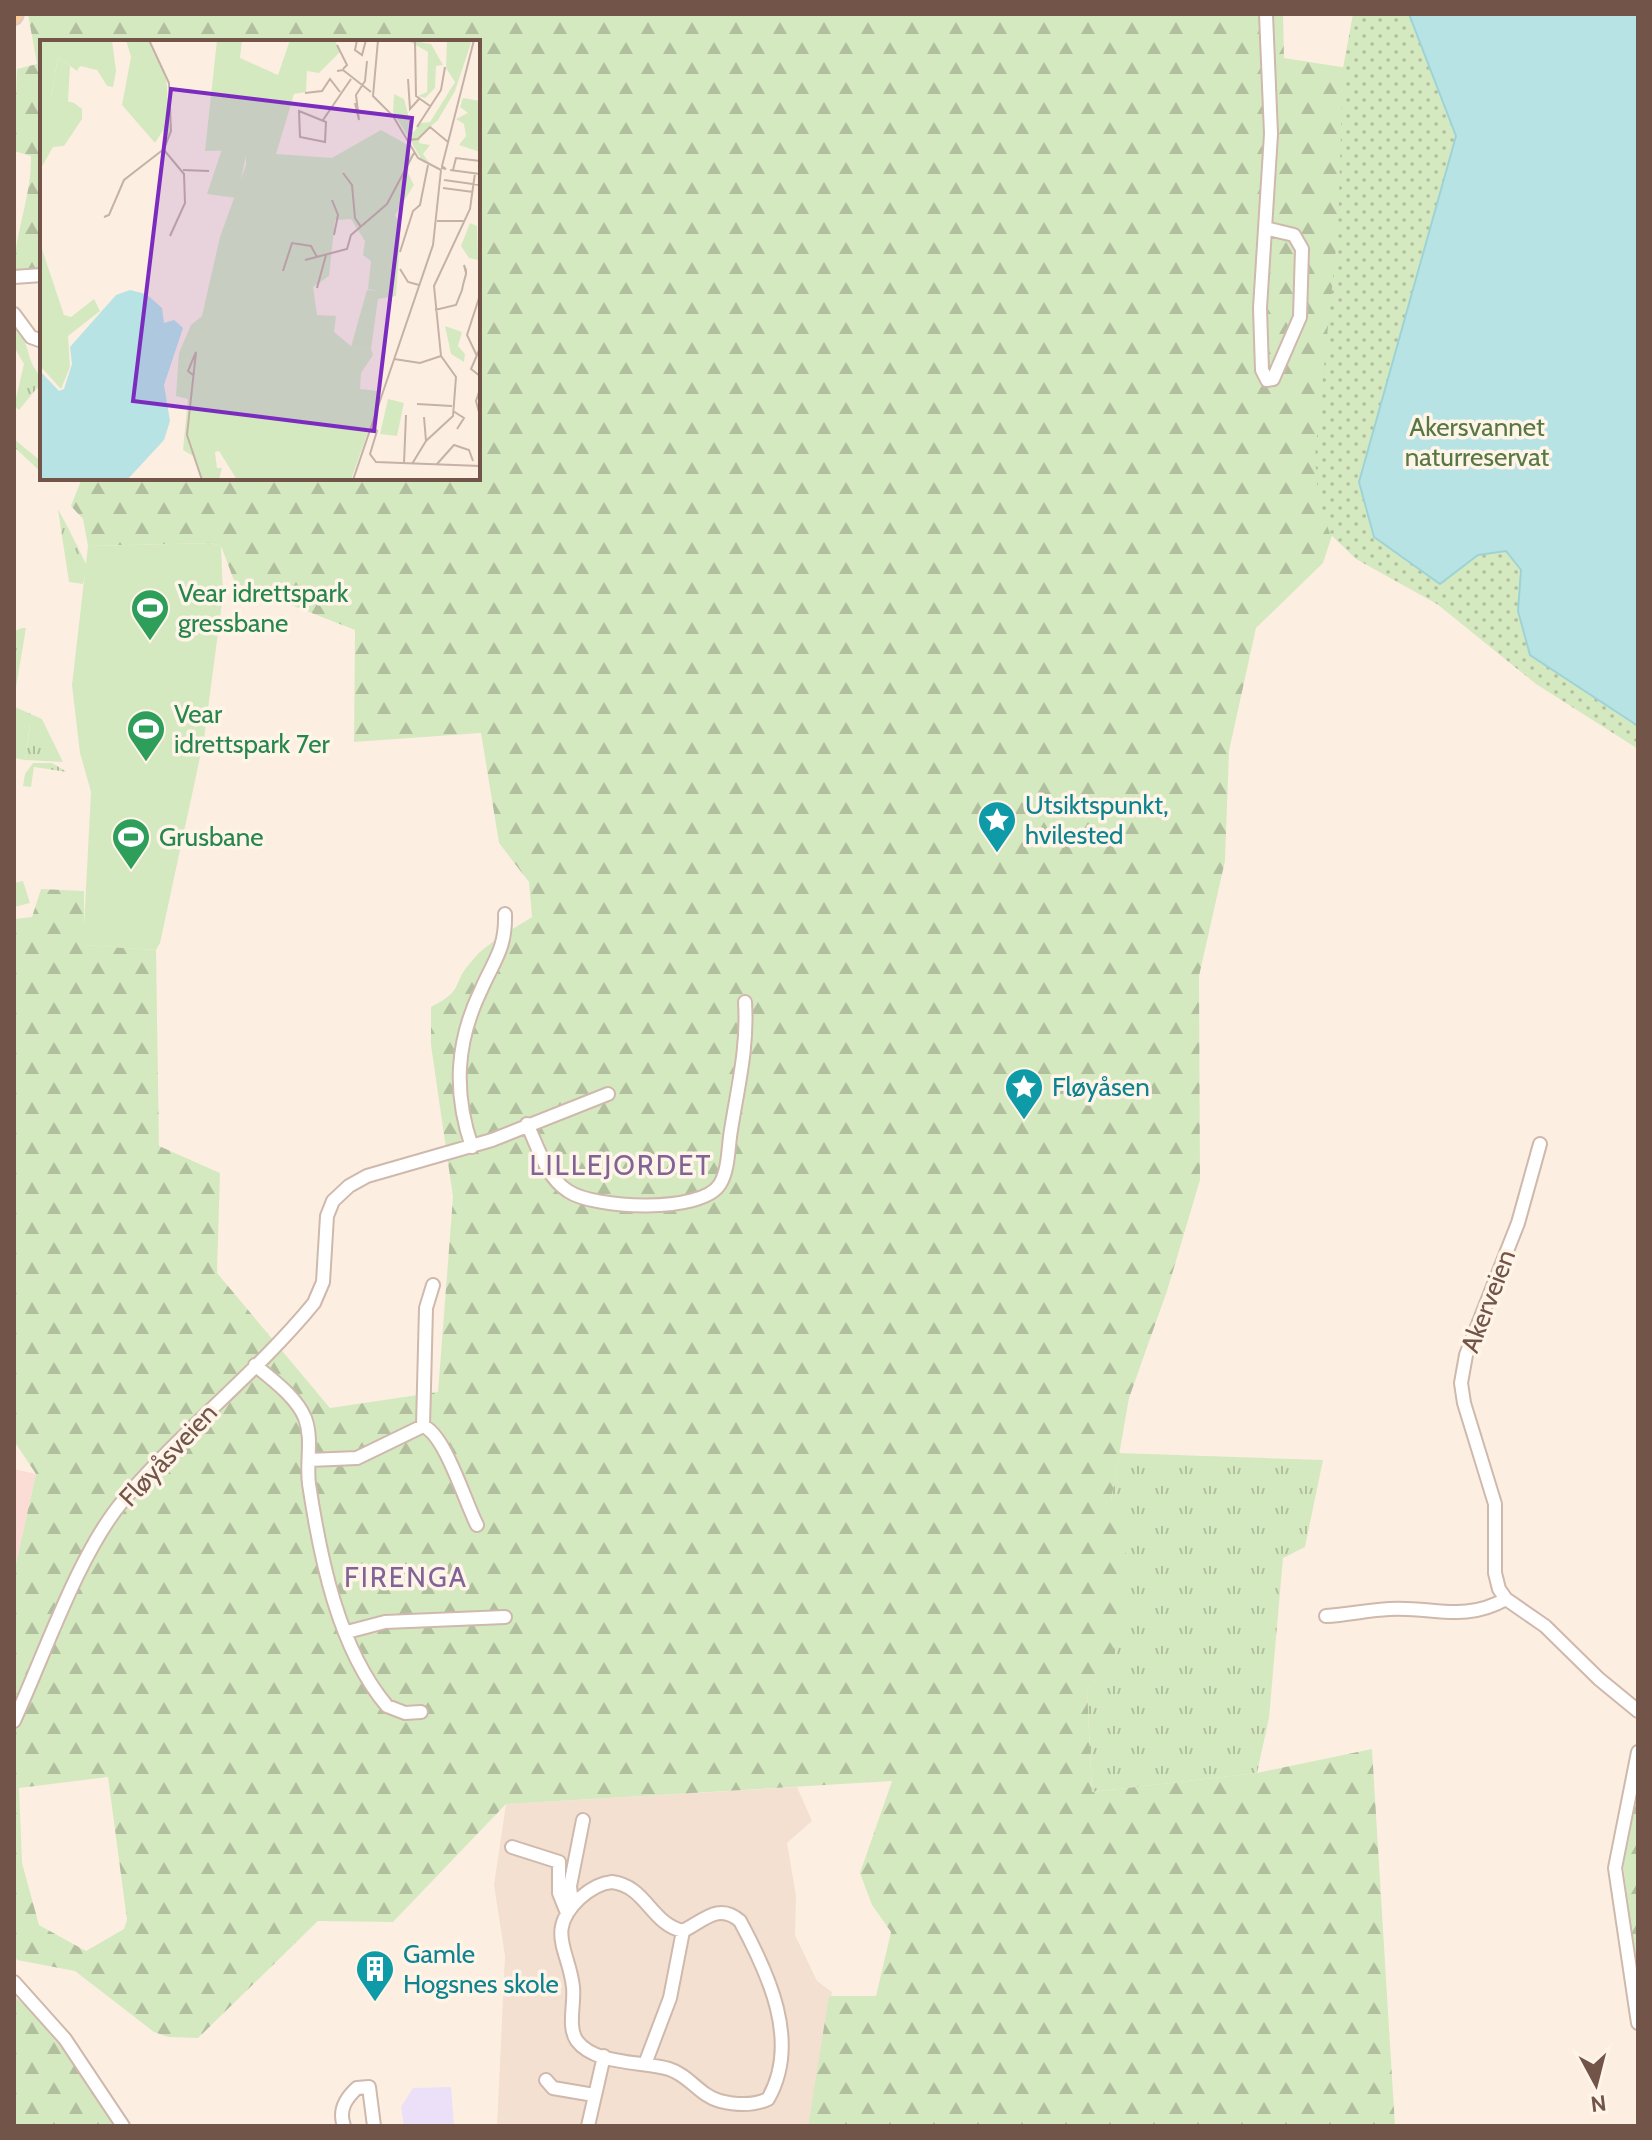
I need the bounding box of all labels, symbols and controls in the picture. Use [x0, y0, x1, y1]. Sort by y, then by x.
inset map [40, 40, 480, 480]
park label: Akersvannet naturreservat [1405, 411, 1549, 473]
place label: Vear idrettspark gressbane [178, 577, 349, 639]
sports icon: Vear idrettspark gressbane [129, 587, 171, 642]
place label: Vear idrettspark 7er [174, 698, 330, 760]
sports icon: Vear idrettspark 7er [125, 708, 167, 763]
place label: Utsiktspunkt, hvilested [1025, 789, 1169, 851]
place icon: Utsiktspunkt, hvilested [976, 799, 1018, 854]
sports icon: Grusbane [110, 816, 152, 871]
place label: Grusbane [159, 821, 264, 853]
place icon: Fløyåsen [1003, 1066, 1045, 1121]
place label: Fløyåsen [1052, 1071, 1150, 1103]
district label: LILLEJORDET [529, 1148, 713, 1182]
street label: Akerveien [1454, 1245, 1522, 1357]
street label: Fløyåsveien [112, 1397, 224, 1513]
district label: FIRENGA [344, 1560, 468, 1594]
place label: Gamle Hogsnes skole [403, 1938, 559, 2000]
building icon: Gamle Hogsnes skole [354, 1948, 396, 2003]
north arrow [1556, 2044, 1636, 2124]
text: N [1589, 2089, 1608, 2118]

